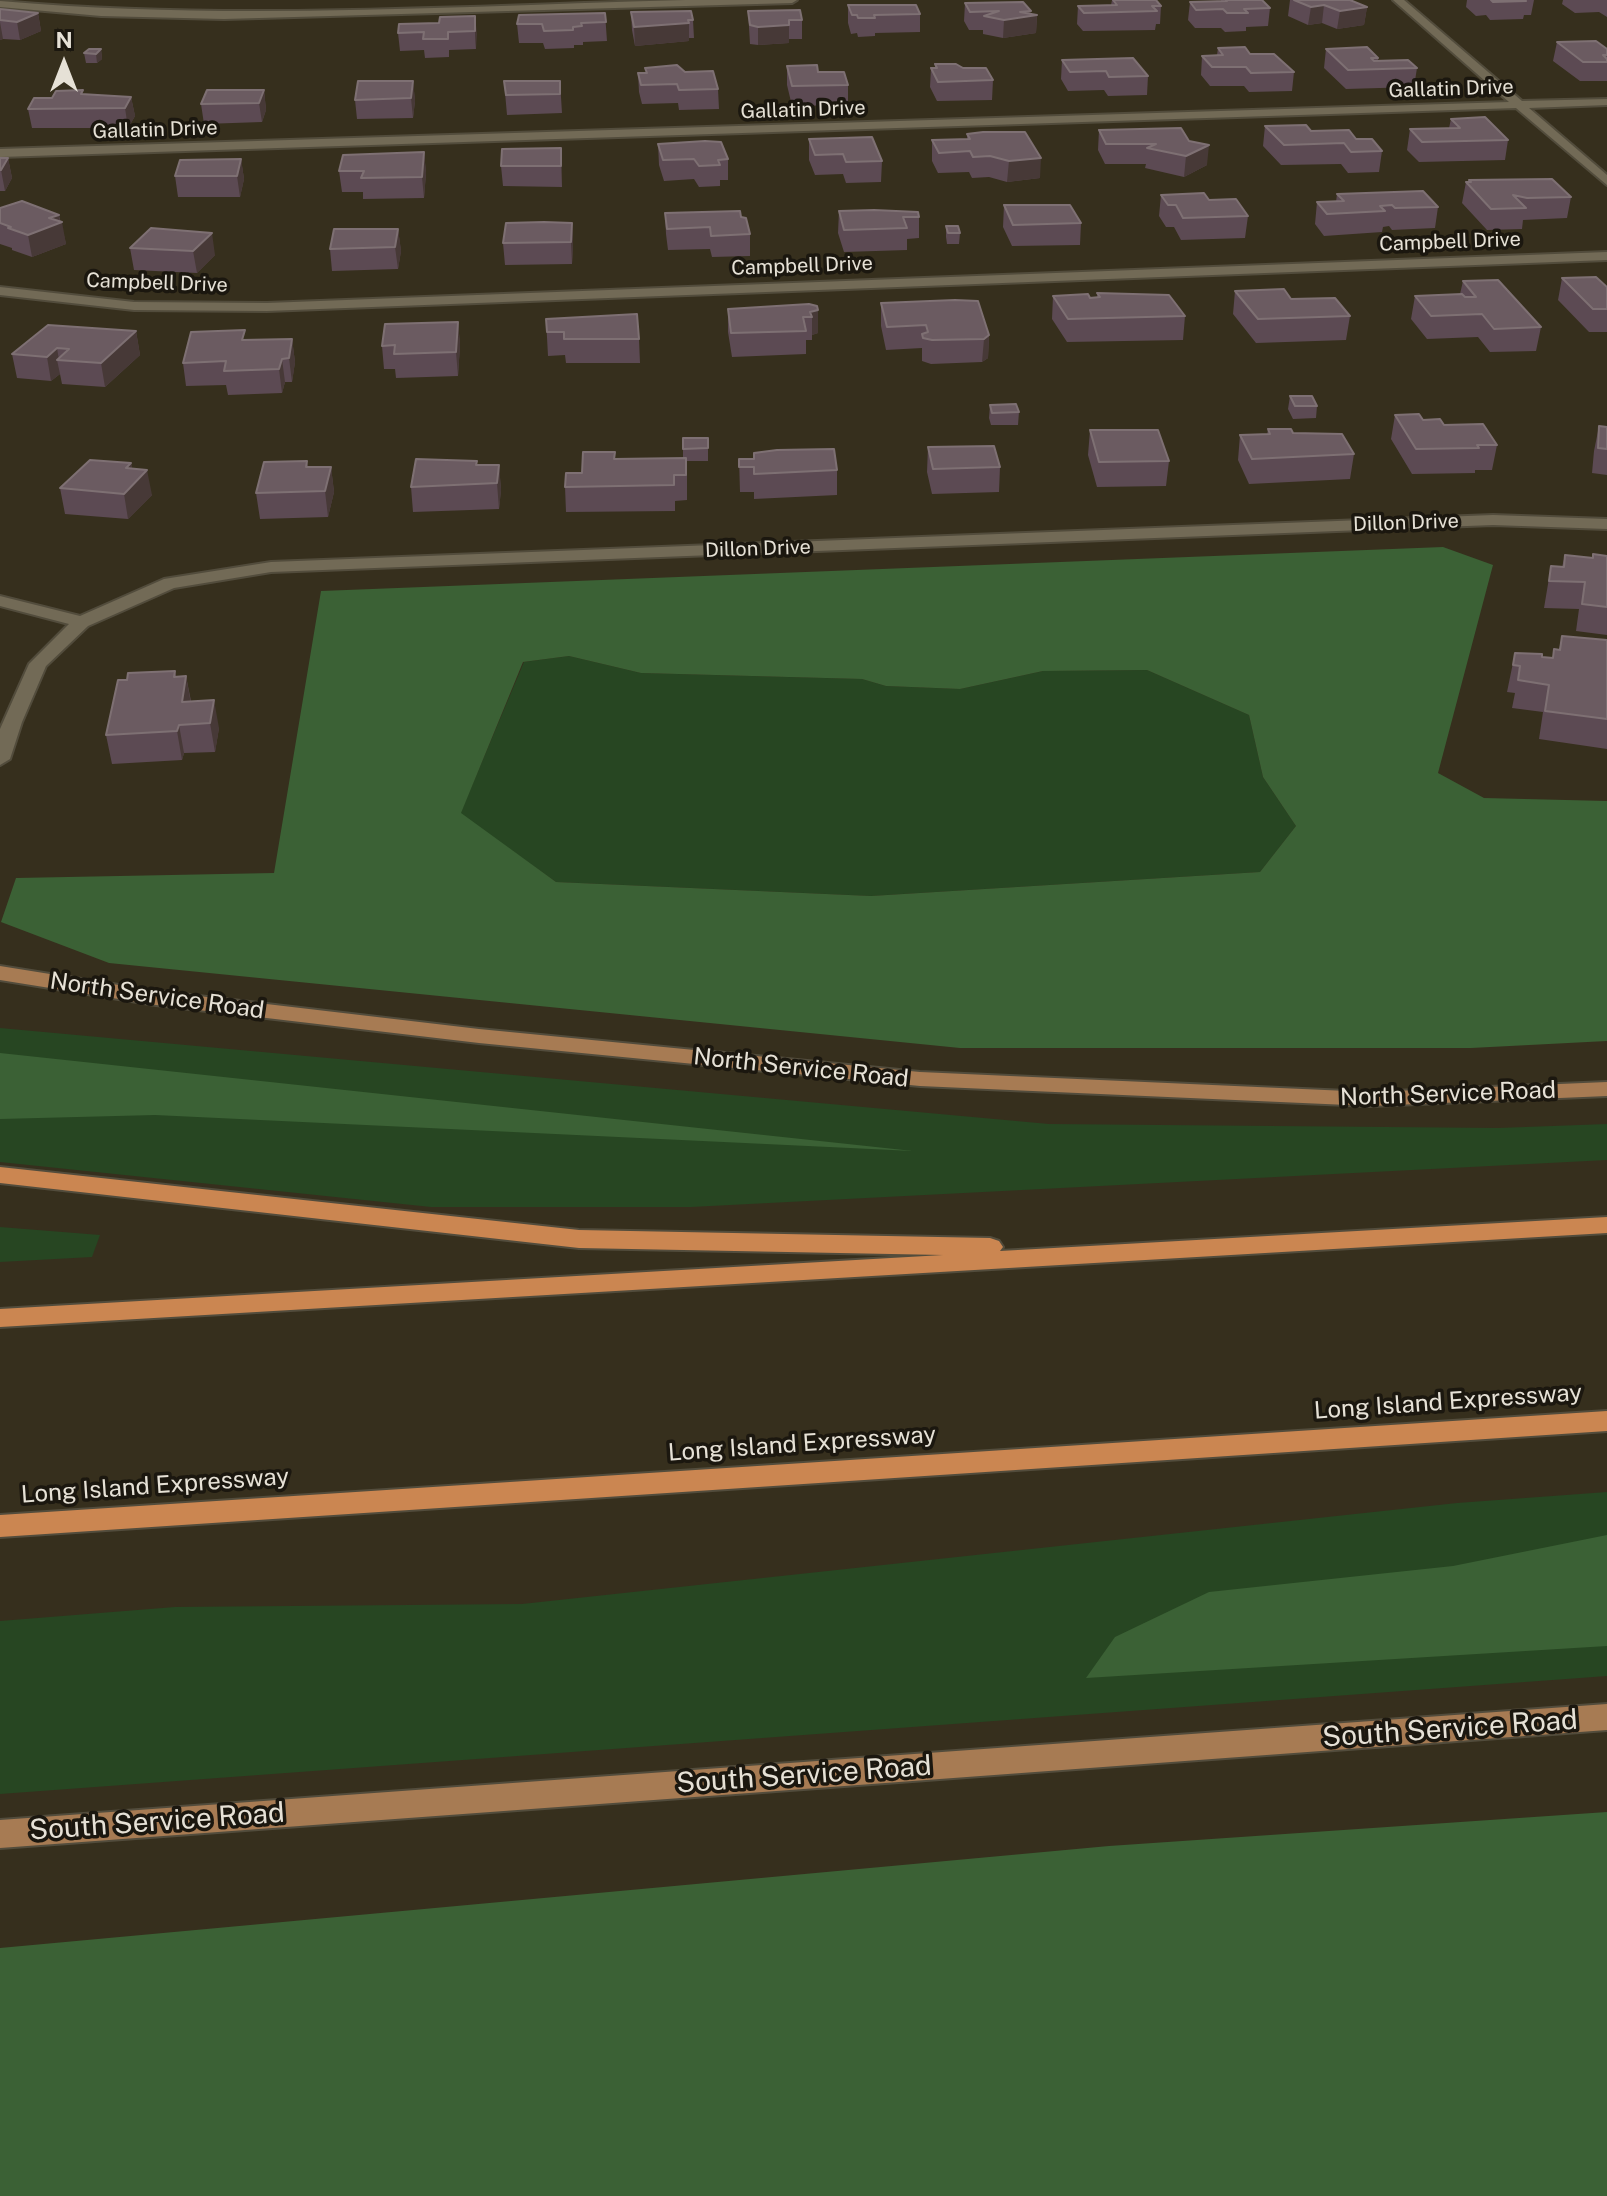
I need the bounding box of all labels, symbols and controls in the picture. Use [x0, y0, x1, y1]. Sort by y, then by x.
north arrow [24, 24, 104, 104]
text: N [55, 27, 73, 53]
street label: Gallatin Drive [1388, 75, 1514, 103]
street label: Gallatin Drive [740, 96, 866, 124]
street label: Gallatin Drive [92, 116, 218, 144]
street label: Campbell Drive [1379, 228, 1521, 256]
street label: Campbell Drive [731, 252, 873, 280]
street label: Campbell Drive [86, 269, 228, 297]
street label: Dillon Drive [1353, 509, 1459, 537]
street label: Dillon Drive [705, 535, 811, 563]
street label: North Service Road [48, 967, 266, 1025]
street label: North Service Road [692, 1042, 910, 1094]
street label: North Service Road [1339, 1076, 1557, 1112]
street label: Long Island Expressway [1313, 1378, 1583, 1426]
street label: Long Island Expressway [667, 1420, 937, 1468]
street label: Long Island Expressway [20, 1462, 290, 1510]
street label: South Service Road [1321, 1703, 1579, 1755]
street label: South Service Road [675, 1749, 933, 1801]
street label: South Service Road [28, 1796, 286, 1848]

